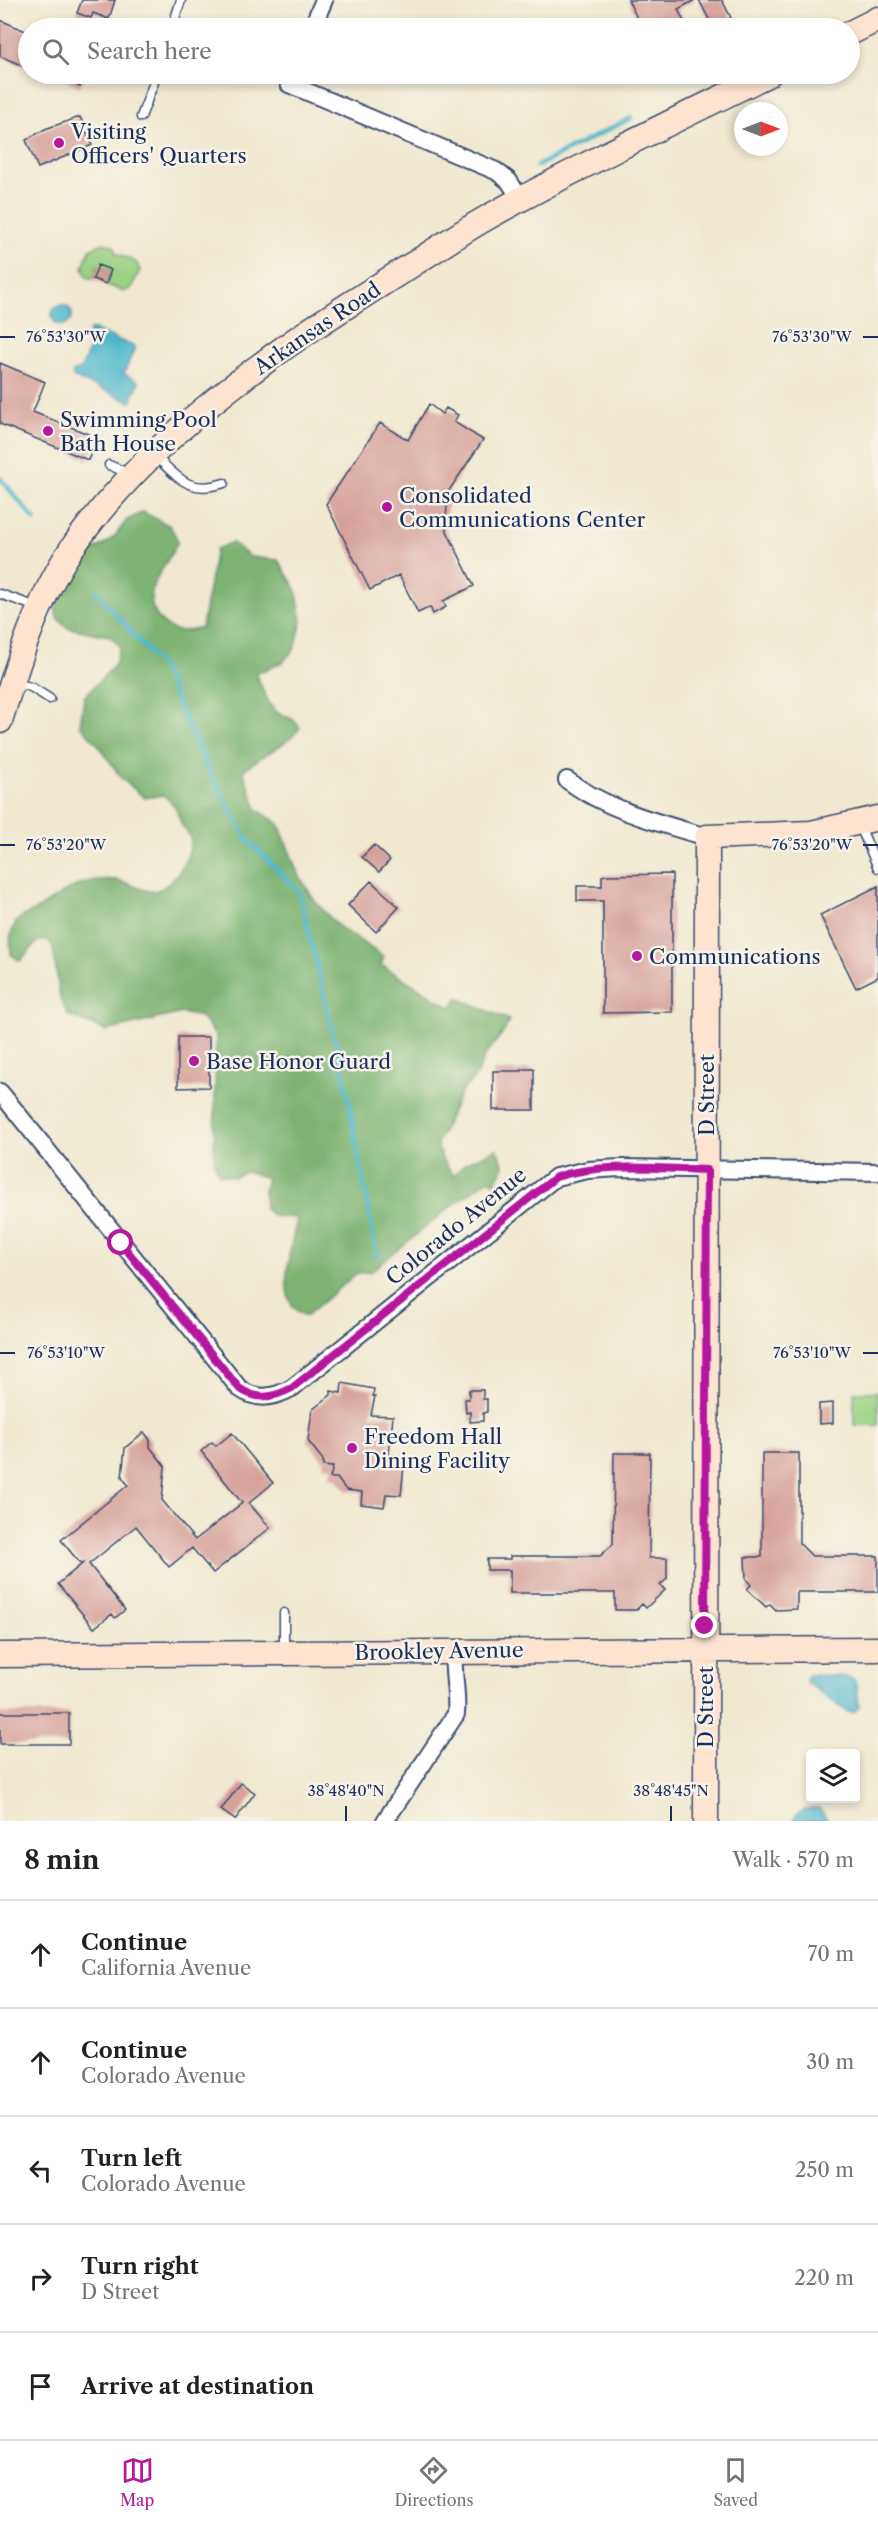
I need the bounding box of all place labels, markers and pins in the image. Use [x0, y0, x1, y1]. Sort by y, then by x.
place label: Visiting Officers' Quarters [70, 119, 247, 168]
marker: Visiting Officers' Quarters [52, 136, 66, 150]
place label: Swimming Pool Bath House [60, 407, 217, 456]
marker: Swimming Pool Bath House [41, 424, 55, 438]
place label: Consolidated Communications Center [399, 483, 646, 532]
marker: Consolidated Communications Center [380, 500, 394, 514]
place label: Communications [649, 944, 821, 969]
marker: Communications [630, 949, 644, 963]
place label: Base Honor Guard [206, 1049, 391, 1074]
marker: Base Honor Guard [187, 1054, 201, 1068]
place label: Freedom Hall Dining Facility [364, 1424, 510, 1473]
marker: Freedom Hall Dining Facility [345, 1441, 359, 1455]

